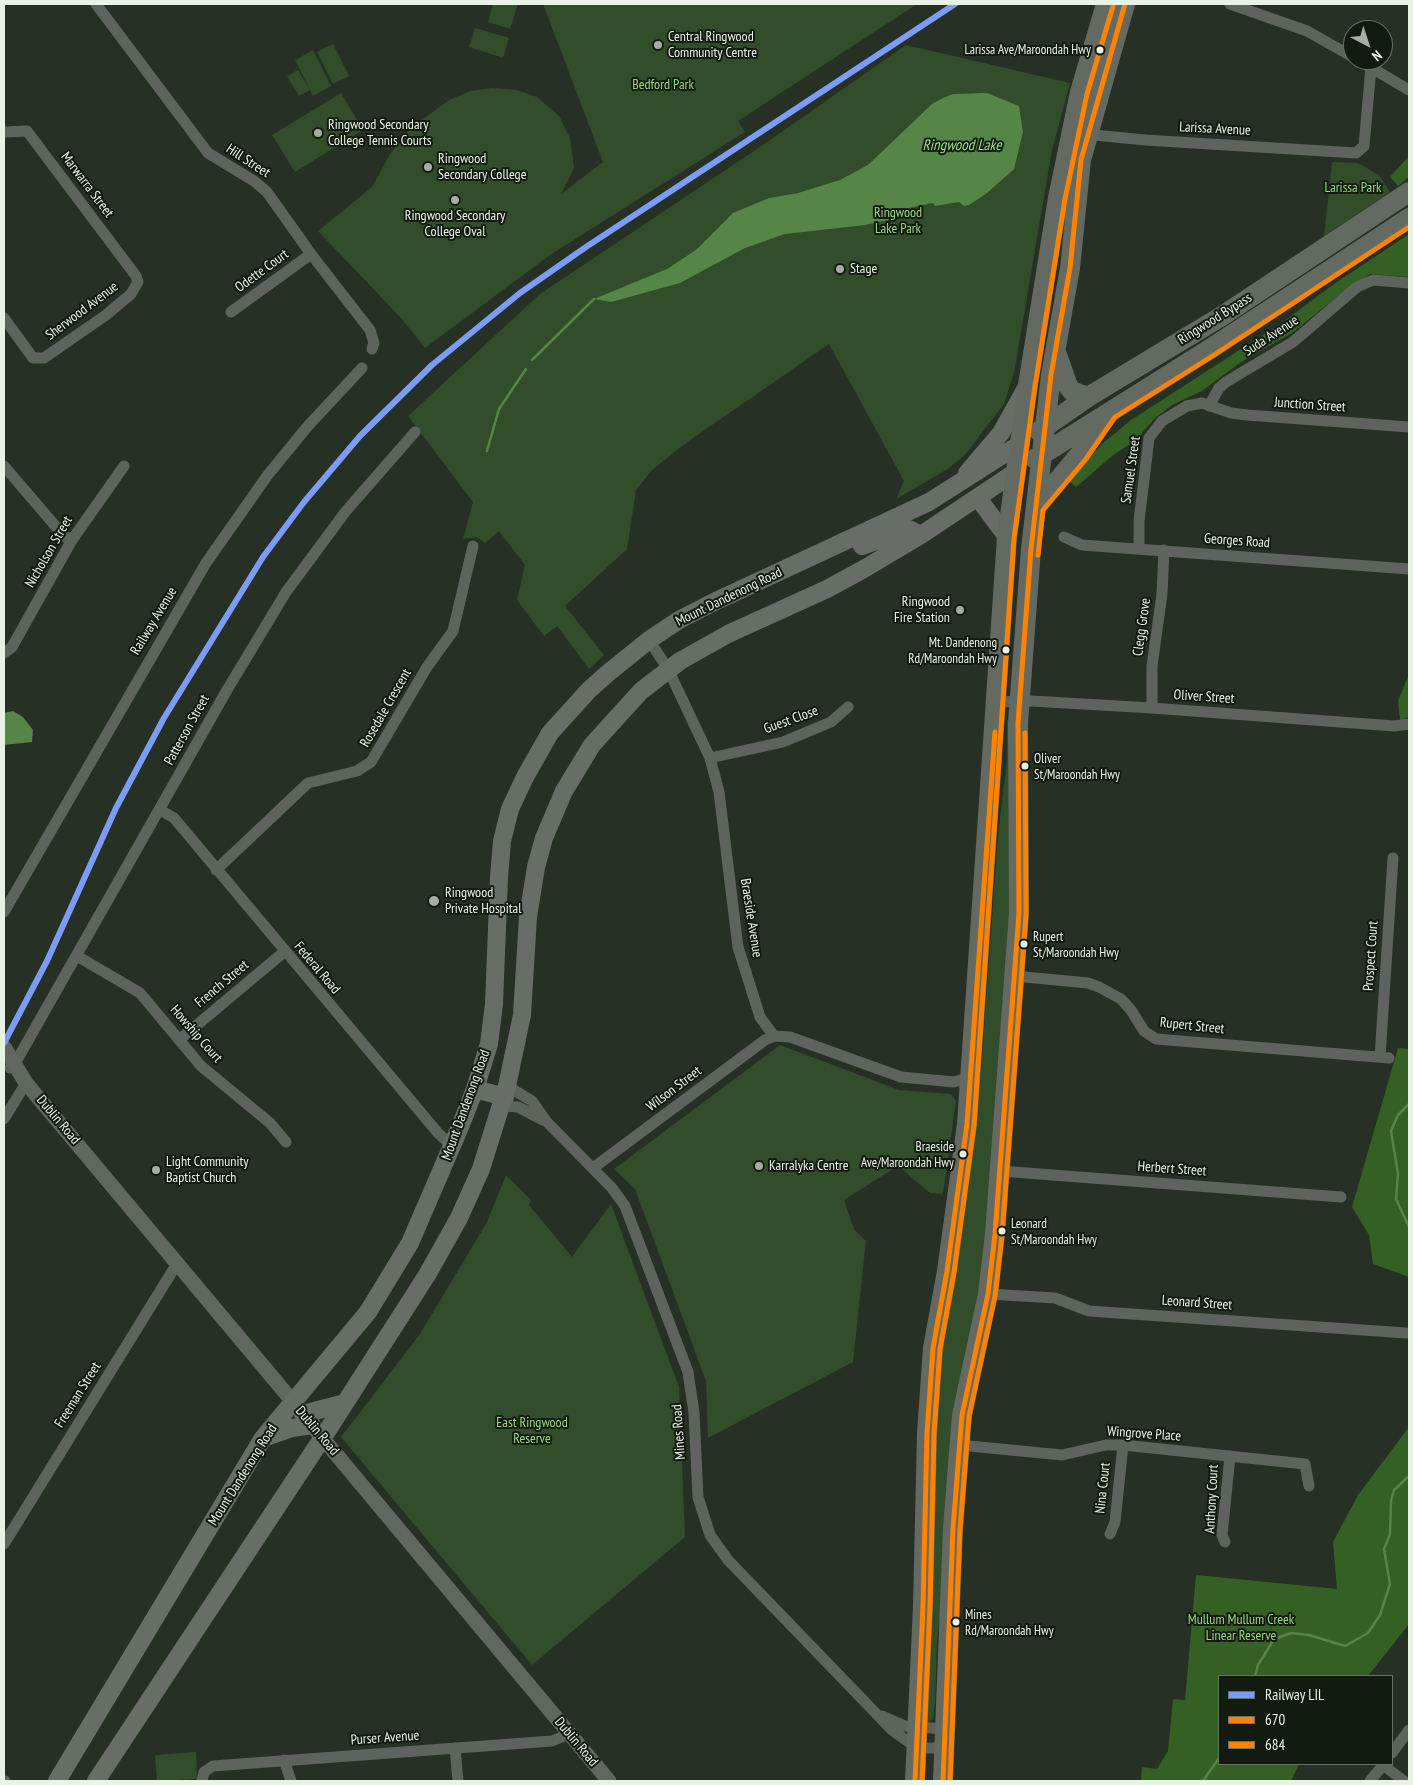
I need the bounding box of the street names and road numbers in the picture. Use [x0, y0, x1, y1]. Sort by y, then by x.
street label: Larissa Avenue [1179, 119, 1251, 139]
street label: Hill Street [223, 141, 273, 181]
street label: Marwarra Street [57, 149, 117, 221]
street label: Odette Court [232, 246, 292, 296]
street label: Sherwood Avenue [42, 278, 122, 344]
street label: Ringwood Bypass [1175, 290, 1255, 348]
street label: Suda Avenue [1240, 312, 1302, 360]
street label: Junction Street [1274, 394, 1346, 416]
street label: Samuel Street [1118, 435, 1144, 505]
street label: Nicholson Street [22, 513, 76, 591]
street label: Georges Road [1204, 530, 1270, 552]
street label: Mount Dandenong Road [673, 564, 785, 630]
street label: Railway Avenue [127, 584, 181, 658]
street label: Clegg Grove [1130, 597, 1154, 657]
street label: Rosedale Crescent [357, 666, 415, 750]
street label: Oliver Street [1173, 686, 1235, 708]
street label: Patterson Street [161, 692, 213, 768]
street label: Guest Close [762, 702, 820, 738]
street label: Braeside Avenue [736, 877, 766, 959]
street label: Prospect Court [1360, 920, 1382, 992]
street label: Federal Road [290, 938, 344, 998]
street label: French Street [192, 957, 252, 1011]
street label: Howship Court [166, 1002, 226, 1066]
street label: Rupert Street [1159, 1014, 1225, 1038]
street label: Mount Dandenong Road [438, 1048, 494, 1162]
street label: Wilson Street [643, 1063, 705, 1115]
street label: Dublin Road [33, 1092, 83, 1148]
street label: Herbert Street [1137, 1158, 1207, 1180]
street label: Leonard Street [1161, 1292, 1233, 1314]
street label: Freeman Street [51, 1359, 105, 1431]
street label: Dublin Road [292, 1403, 342, 1459]
street label: Mines Road [669, 1404, 689, 1460]
street label: Mount Dandenong Road [205, 1421, 281, 1529]
street label: Wingrove Place [1106, 1423, 1182, 1445]
street label: Nina Court [1092, 1462, 1114, 1514]
street label: Anthony Court [1202, 1464, 1222, 1534]
street label: Dublin Road [551, 1714, 601, 1770]
street label: Purser Avenue [350, 1727, 420, 1749]

